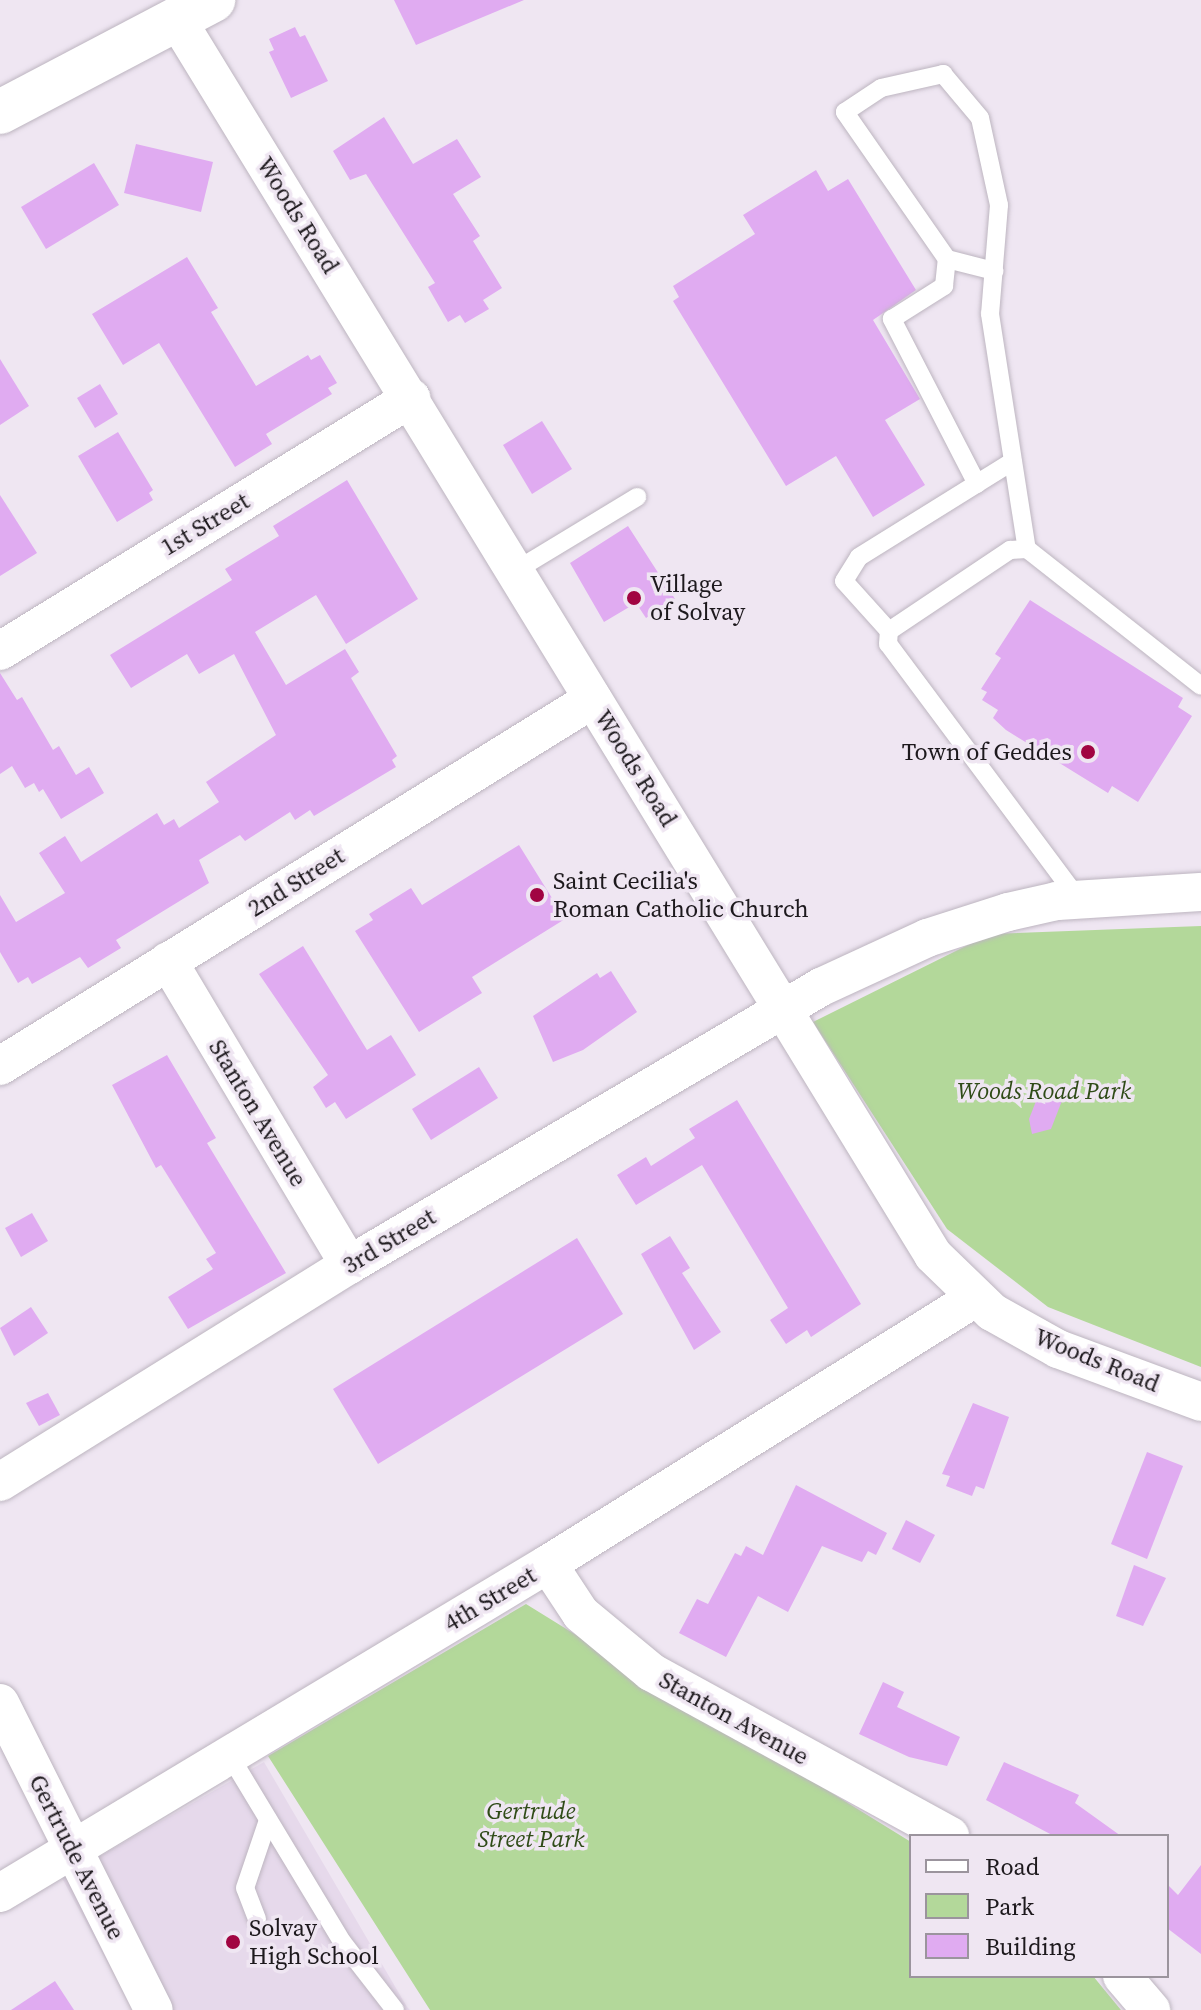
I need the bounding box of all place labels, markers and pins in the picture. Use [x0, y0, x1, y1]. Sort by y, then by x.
place label: Village of Solvay [650, 570, 745, 626]
marker: Village of Solvay [625, 589, 643, 607]
place label: Town of Geddes [902, 738, 1072, 766]
marker: Town of Geddes [1079, 743, 1097, 761]
place label: Saint Cecilia's Roman Catholic Church [553, 867, 809, 923]
marker: Saint Cecilia's Roman Catholic Church [528, 886, 546, 904]
place label: Solvay High School [249, 1914, 379, 1970]
marker: Solvay High School [224, 1933, 242, 1951]

